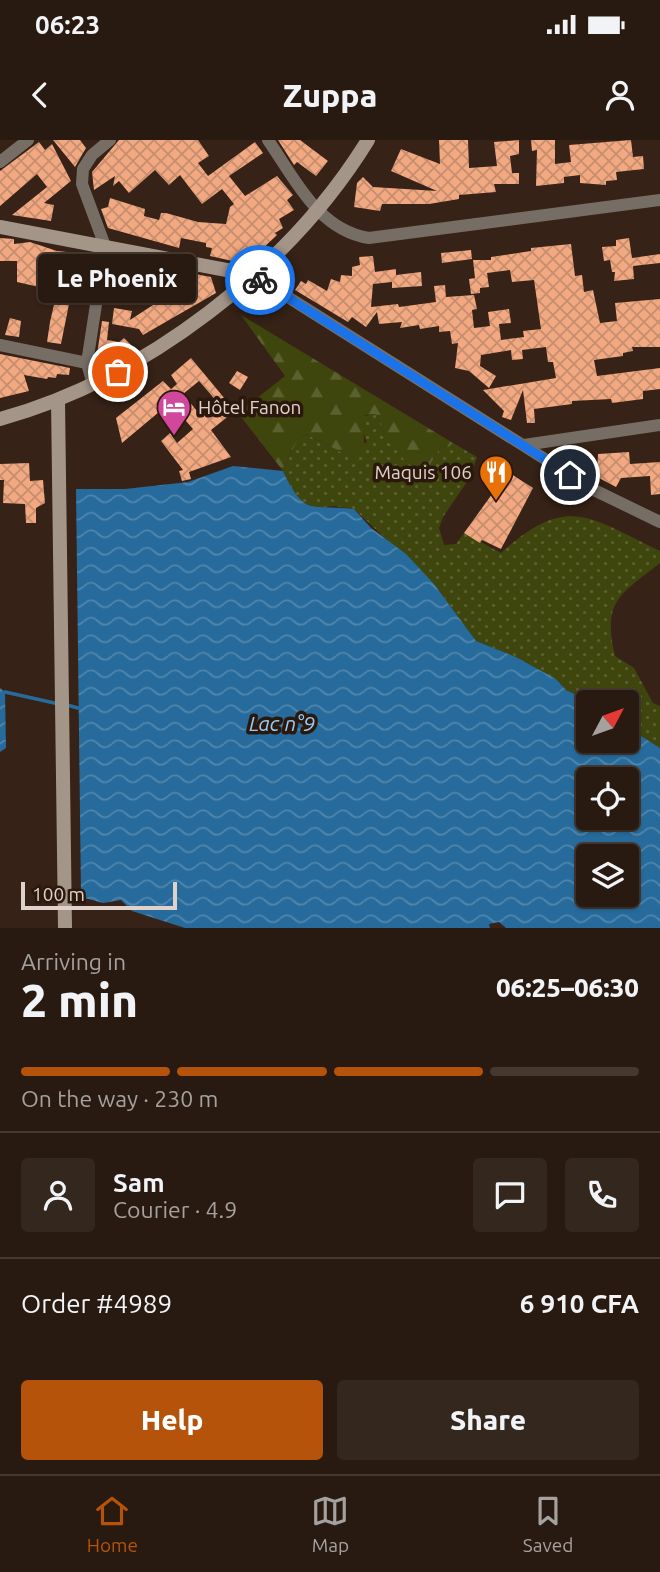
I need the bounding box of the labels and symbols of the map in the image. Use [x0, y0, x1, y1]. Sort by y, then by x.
courier [225, 245, 295, 315]
callout: Le Phoenix [39, 253, 197, 302]
pin [88, 342, 148, 402]
hotel icon: Hôtel Fanon [155, 388, 193, 437]
place label: Hôtel Fanon [198, 396, 301, 418]
pin [540, 445, 600, 505]
restaurant icon: Maquis 106 [477, 453, 515, 502]
place label: Maquis 106 [374, 461, 472, 483]
north arrow [576, 690, 639, 752]
water label: Lac n°9 [249, 711, 315, 735]
scale bar [21, 879, 177, 911]

